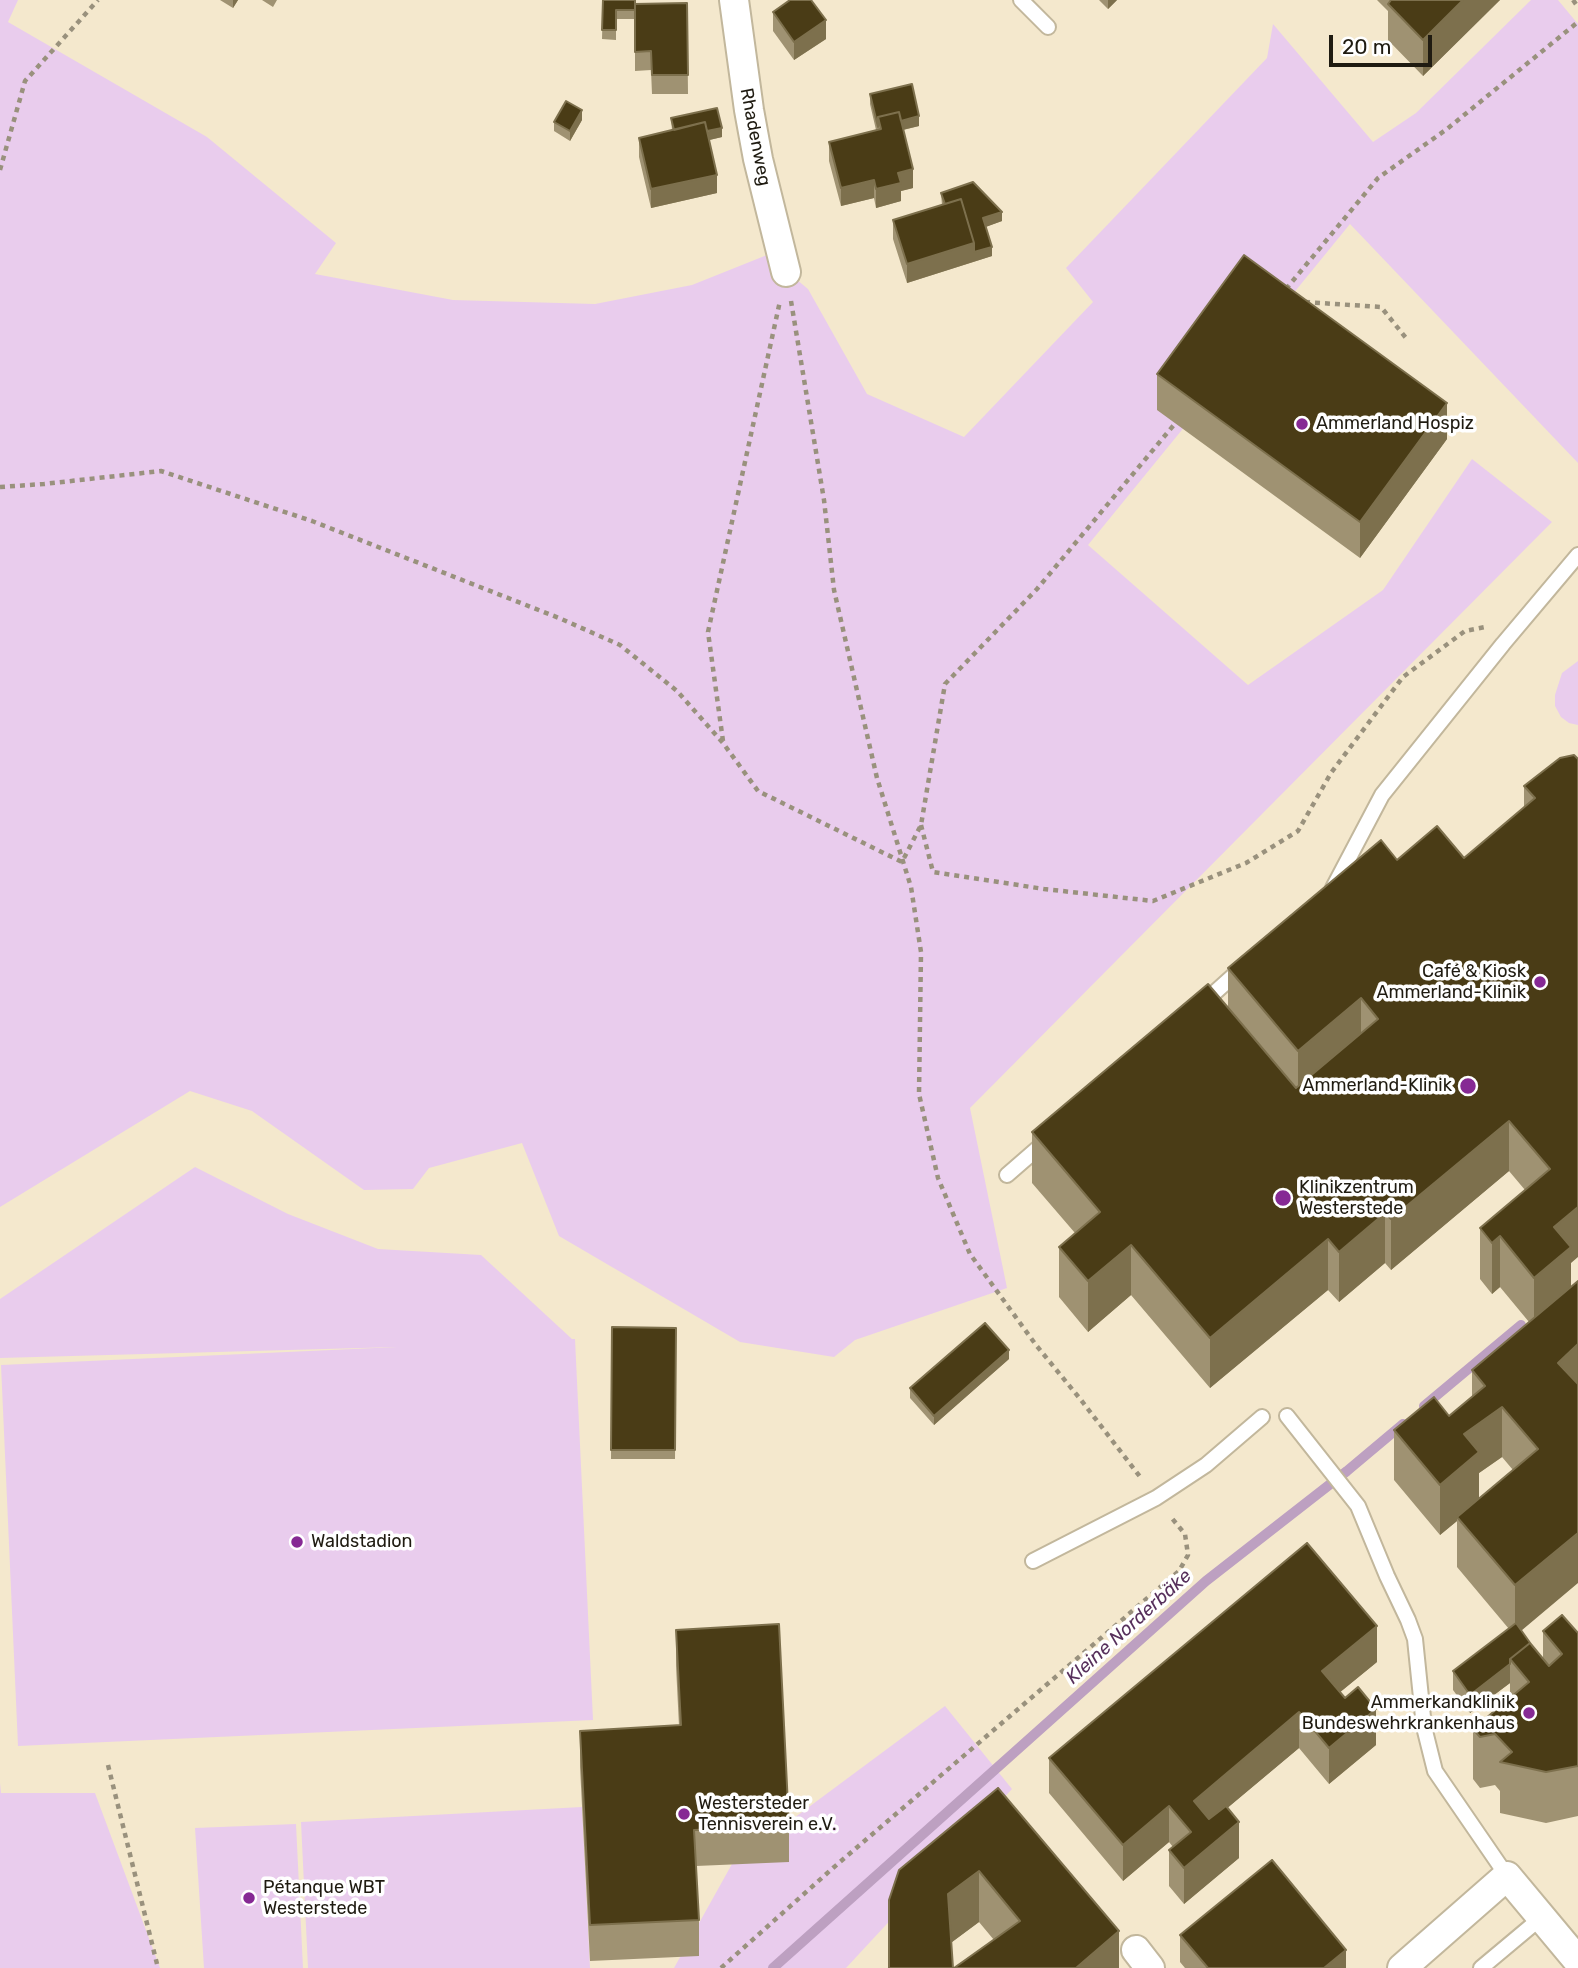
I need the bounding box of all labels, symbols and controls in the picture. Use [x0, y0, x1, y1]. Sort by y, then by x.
scale bar [1333, 21, 1436, 65]
text: 20 m [1342, 34, 1391, 59]
street label: Rhadenweg [735, 86, 775, 188]
place label: Ammerland Hospiz [1316, 413, 1474, 435]
marker: Ammerland Hospiz [1294, 416, 1310, 432]
place label: Café & Kiosk Ammerland-Klinik [1376, 961, 1526, 1004]
marker: Café & Kiosk Ammerland-Klinik [1532, 974, 1548, 990]
place label: Ammerland-Klinik [1302, 1075, 1452, 1097]
marker: Ammerland-Klinik [1458, 1076, 1478, 1096]
place label: Klinikzentrum Westerstede [1299, 1177, 1414, 1220]
marker: Klinikzentrum Westerstede [1273, 1188, 1293, 1208]
place label: Waldstadion [311, 1531, 412, 1553]
marker: Waldstadion [289, 1534, 305, 1550]
water label: Kleine Norderbäke [1062, 1565, 1196, 1689]
place label: Ammerkandklinik Bundeswehrkrankenhaus [1302, 1692, 1515, 1734]
marker: Ammerkandklinik Bundeswehrkrankenhaus [1521, 1705, 1537, 1721]
place label: Westersteder Tennisverein e.V. [698, 1793, 836, 1836]
marker: Westersteder Tennisverein e.V. [676, 1806, 692, 1822]
place label: Pétanque WBT Westerstede [263, 1877, 385, 1920]
marker: Pétanque WBT Westerstede [241, 1890, 257, 1906]

